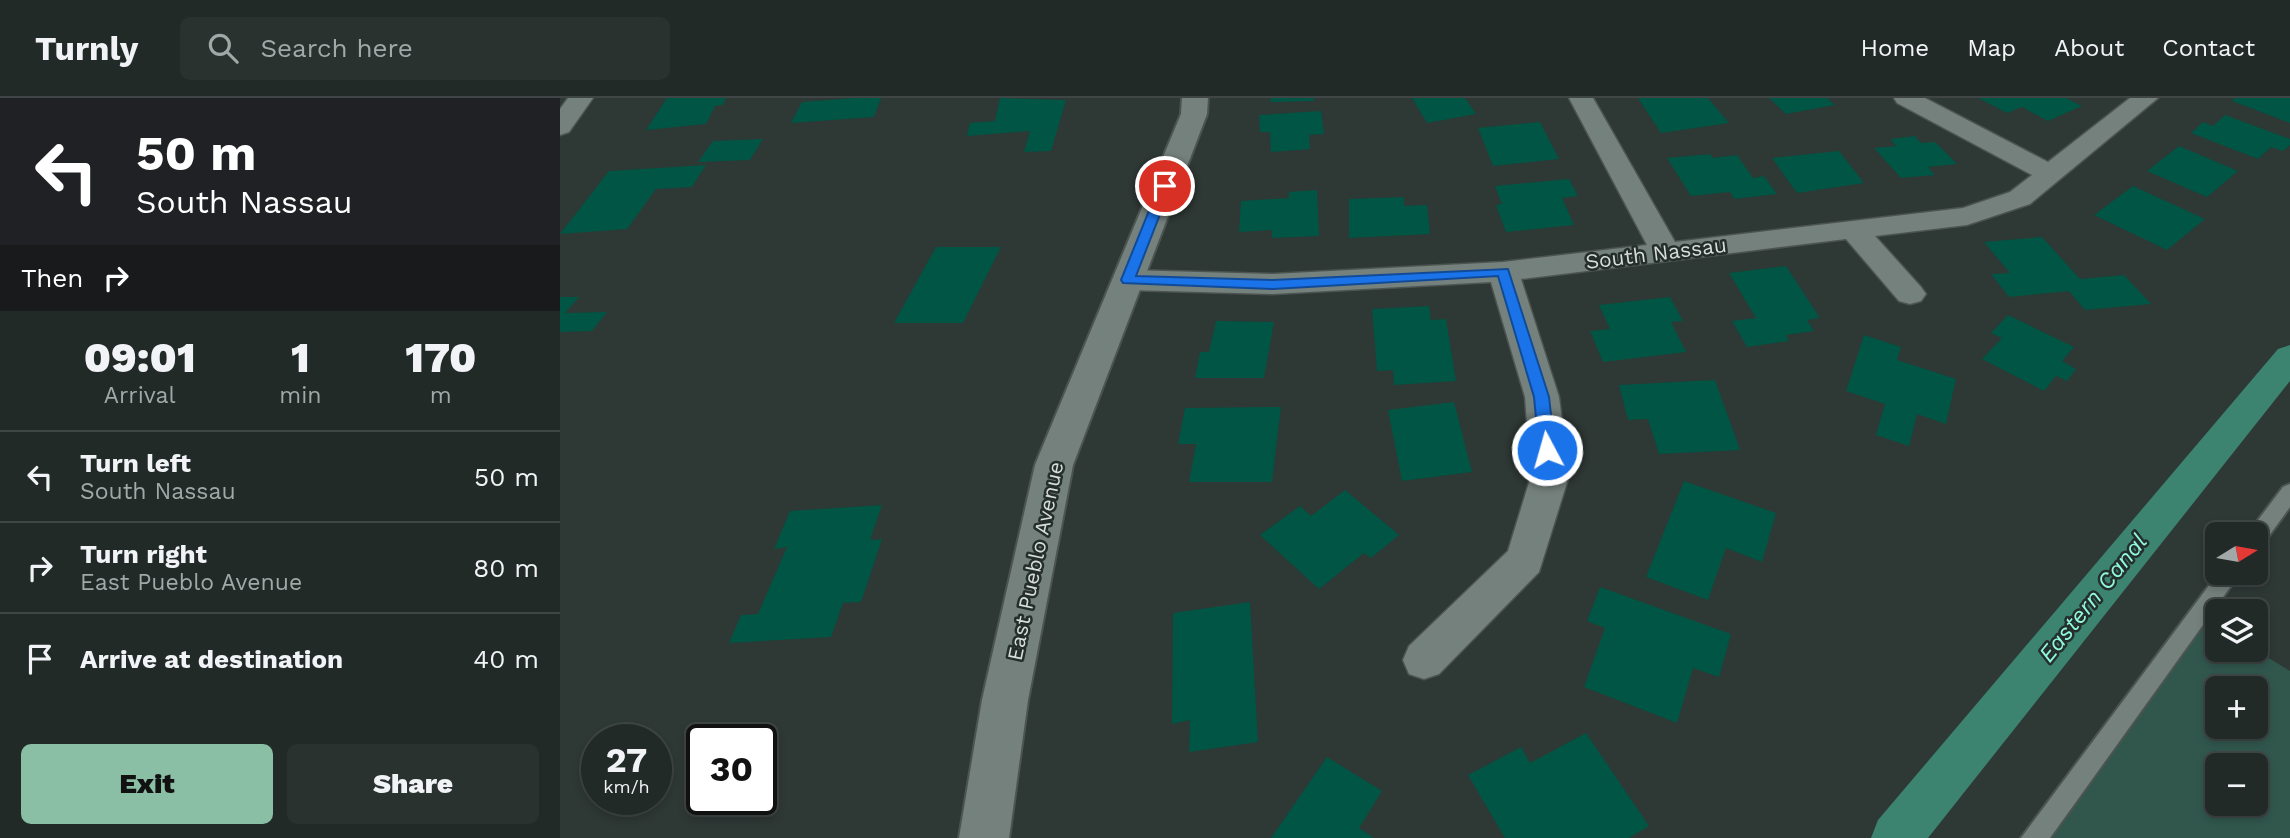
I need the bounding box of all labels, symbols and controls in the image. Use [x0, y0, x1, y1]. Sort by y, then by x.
search box [180, 17, 670, 80]
text: Turnly [35, 29, 138, 68]
icon: search [204, 29, 242, 67]
text: Search here [260, 33, 413, 63]
text: Home [1861, 34, 1929, 62]
text: Map [1967, 34, 2016, 62]
text: About [2054, 34, 2124, 62]
text: Contact [2162, 34, 2255, 62]
text: 50 m [136, 124, 256, 182]
icon: left [21, 126, 112, 217]
pin [1135, 156, 1195, 216]
icon: arrive [1146, 167, 1184, 205]
text: South Nassau [136, 183, 353, 221]
street label: South Nassau [1584, 232, 1728, 274]
icon: right [97, 259, 135, 297]
text: Then [21, 263, 83, 293]
text: 09:01 [84, 333, 196, 382]
text: 1 [291, 333, 310, 382]
text: 170 [405, 333, 476, 382]
text: Arrival [104, 382, 176, 409]
text: min [279, 382, 322, 409]
text: m [430, 382, 452, 409]
position arrow [1510, 413, 1584, 487]
text: Turn left [80, 448, 191, 478]
icon: left [21, 458, 59, 496]
street label: East Pueblo Avenue [1002, 459, 1068, 663]
text: 50 m [474, 462, 539, 492]
text: South Nassau [80, 478, 236, 505]
north arrow [2205, 522, 2268, 584]
map controls [2205, 522, 2268, 816]
water label: Eastern Canal [2033, 528, 2153, 668]
text: Turn right [80, 539, 207, 569]
icon: right [21, 549, 59, 587]
text: 80 m [473, 553, 539, 583]
text: East Pueblo Avenue [80, 569, 302, 596]
button: layers [2205, 599, 2268, 662]
icon: arrive [21, 640, 59, 678]
text: Arrive at destination [80, 644, 343, 674]
text: 40 m [473, 644, 539, 674]
button: + [2205, 676, 2268, 739]
speed limit sign: 30 [686, 724, 777, 815]
text: 27 [606, 739, 647, 781]
button: Exit [21, 744, 273, 824]
button: Share [287, 744, 539, 824]
button: − [2205, 753, 2268, 816]
text: km/h [603, 776, 650, 797]

